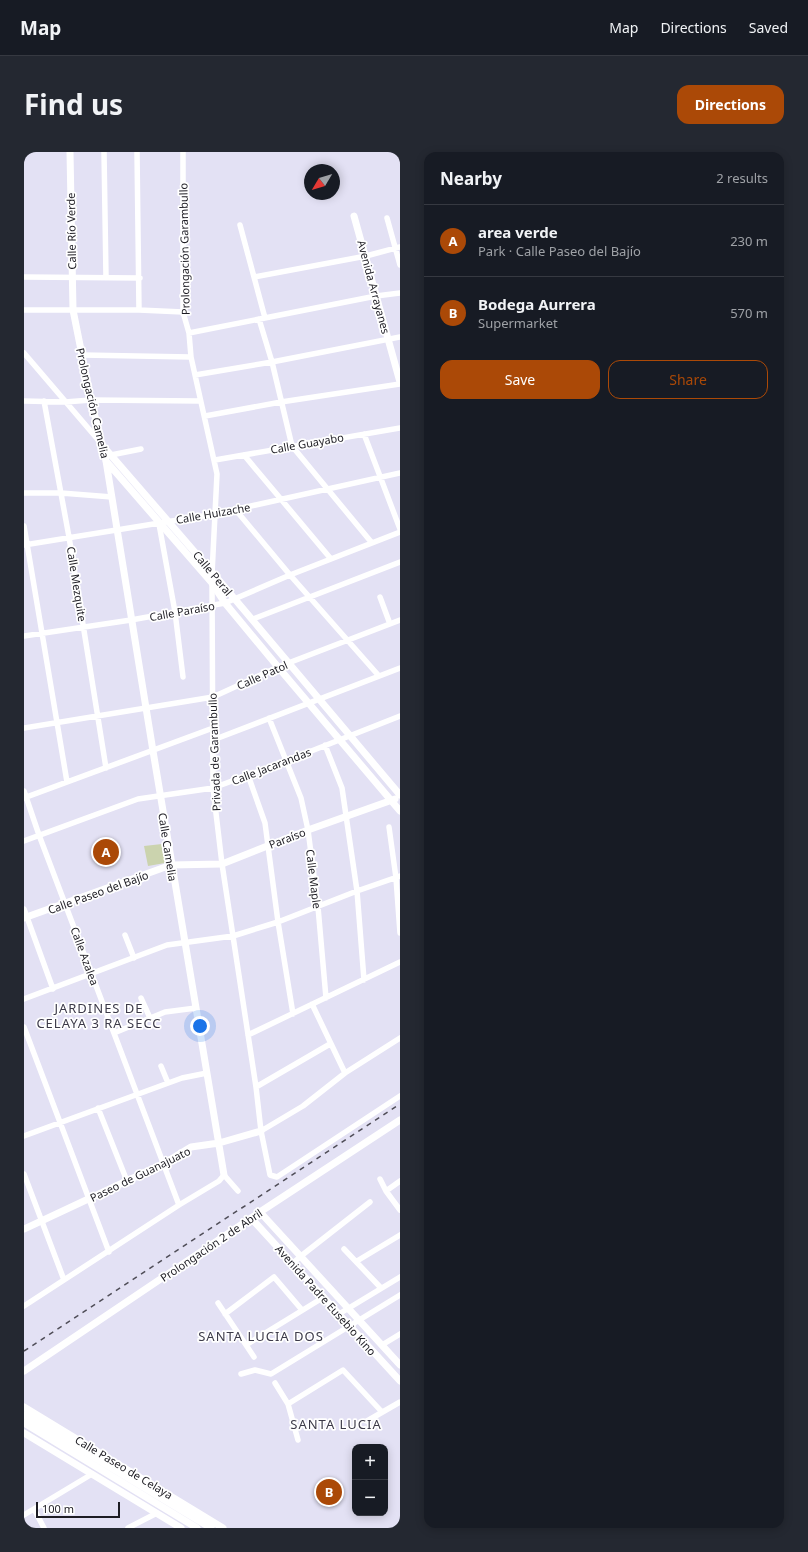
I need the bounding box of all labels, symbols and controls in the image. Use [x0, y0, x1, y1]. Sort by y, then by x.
text: Map [20, 15, 61, 41]
text: Map [609, 18, 638, 37]
text: Directions [660, 18, 727, 37]
text: Saved [749, 18, 788, 37]
text: Find us [24, 85, 123, 123]
button: Directions [677, 85, 784, 124]
north arrow [304, 164, 340, 200]
text: Nearby [440, 167, 502, 190]
text: 2 results [716, 169, 768, 187]
street label: Prolongación Garambullo [175, 182, 193, 315]
street label: Calle Río Verde [63, 192, 79, 270]
text: area verde [478, 222, 558, 242]
text: A [449, 232, 458, 250]
text: 230 m [730, 232, 768, 250]
street label: Avenida Arrayanes [354, 239, 394, 335]
text: Park · Calle Paseo del Bajío [478, 242, 641, 260]
text: Bodega Aurrera [478, 294, 596, 314]
text: B [449, 304, 457, 322]
text: 570 m [730, 304, 768, 322]
text: Supermarket [478, 314, 558, 332]
street label: Prolongación Camelia [73, 346, 113, 460]
button: Save [440, 360, 600, 399]
button: Share [608, 360, 768, 399]
street label: Calle Guayabo [269, 429, 345, 457]
street label: Calle Huizache [175, 499, 251, 527]
street label: Calle Mezquite [64, 545, 90, 623]
street label: Calle Peral [190, 547, 236, 599]
street label: Calle Paraíso [148, 598, 216, 624]
street label: Calle Patol [234, 657, 290, 693]
street label: Privada de Garambullo [204, 692, 224, 811]
street label: Calle Jacarandas [229, 744, 313, 788]
street label: Calle Camelia [155, 812, 181, 882]
street label: Paraíso [267, 824, 308, 852]
pin: A [93, 837, 119, 867]
street label: Calle Maple [303, 848, 325, 910]
street label: Calle Paseo del Bajío [46, 867, 151, 917]
street label: Calle Azalea [67, 925, 103, 987]
district label: JARDINES DE CELAYA 3 RA SECC [36, 999, 162, 1032]
your location [190, 1016, 210, 1036]
street label: Paseo de Guanajuato [87, 1143, 193, 1205]
street label: Prolongación 2 de Abril [157, 1205, 265, 1285]
street label: Avenida Padre Eusebio Kino [272, 1242, 380, 1359]
district label: SANTA LUCIA DOS [198, 1327, 324, 1345]
district label: SANTA LUCIA [290, 1415, 382, 1433]
street label: Calle Paseo de Celaya [72, 1432, 176, 1502]
map controls [352, 1444, 388, 1516]
button: + [352, 1444, 388, 1480]
pin: B [316, 1477, 342, 1507]
button: − [352, 1480, 388, 1516]
scale bar [36, 1500, 120, 1519]
text: 100 m [42, 1501, 74, 1516]

